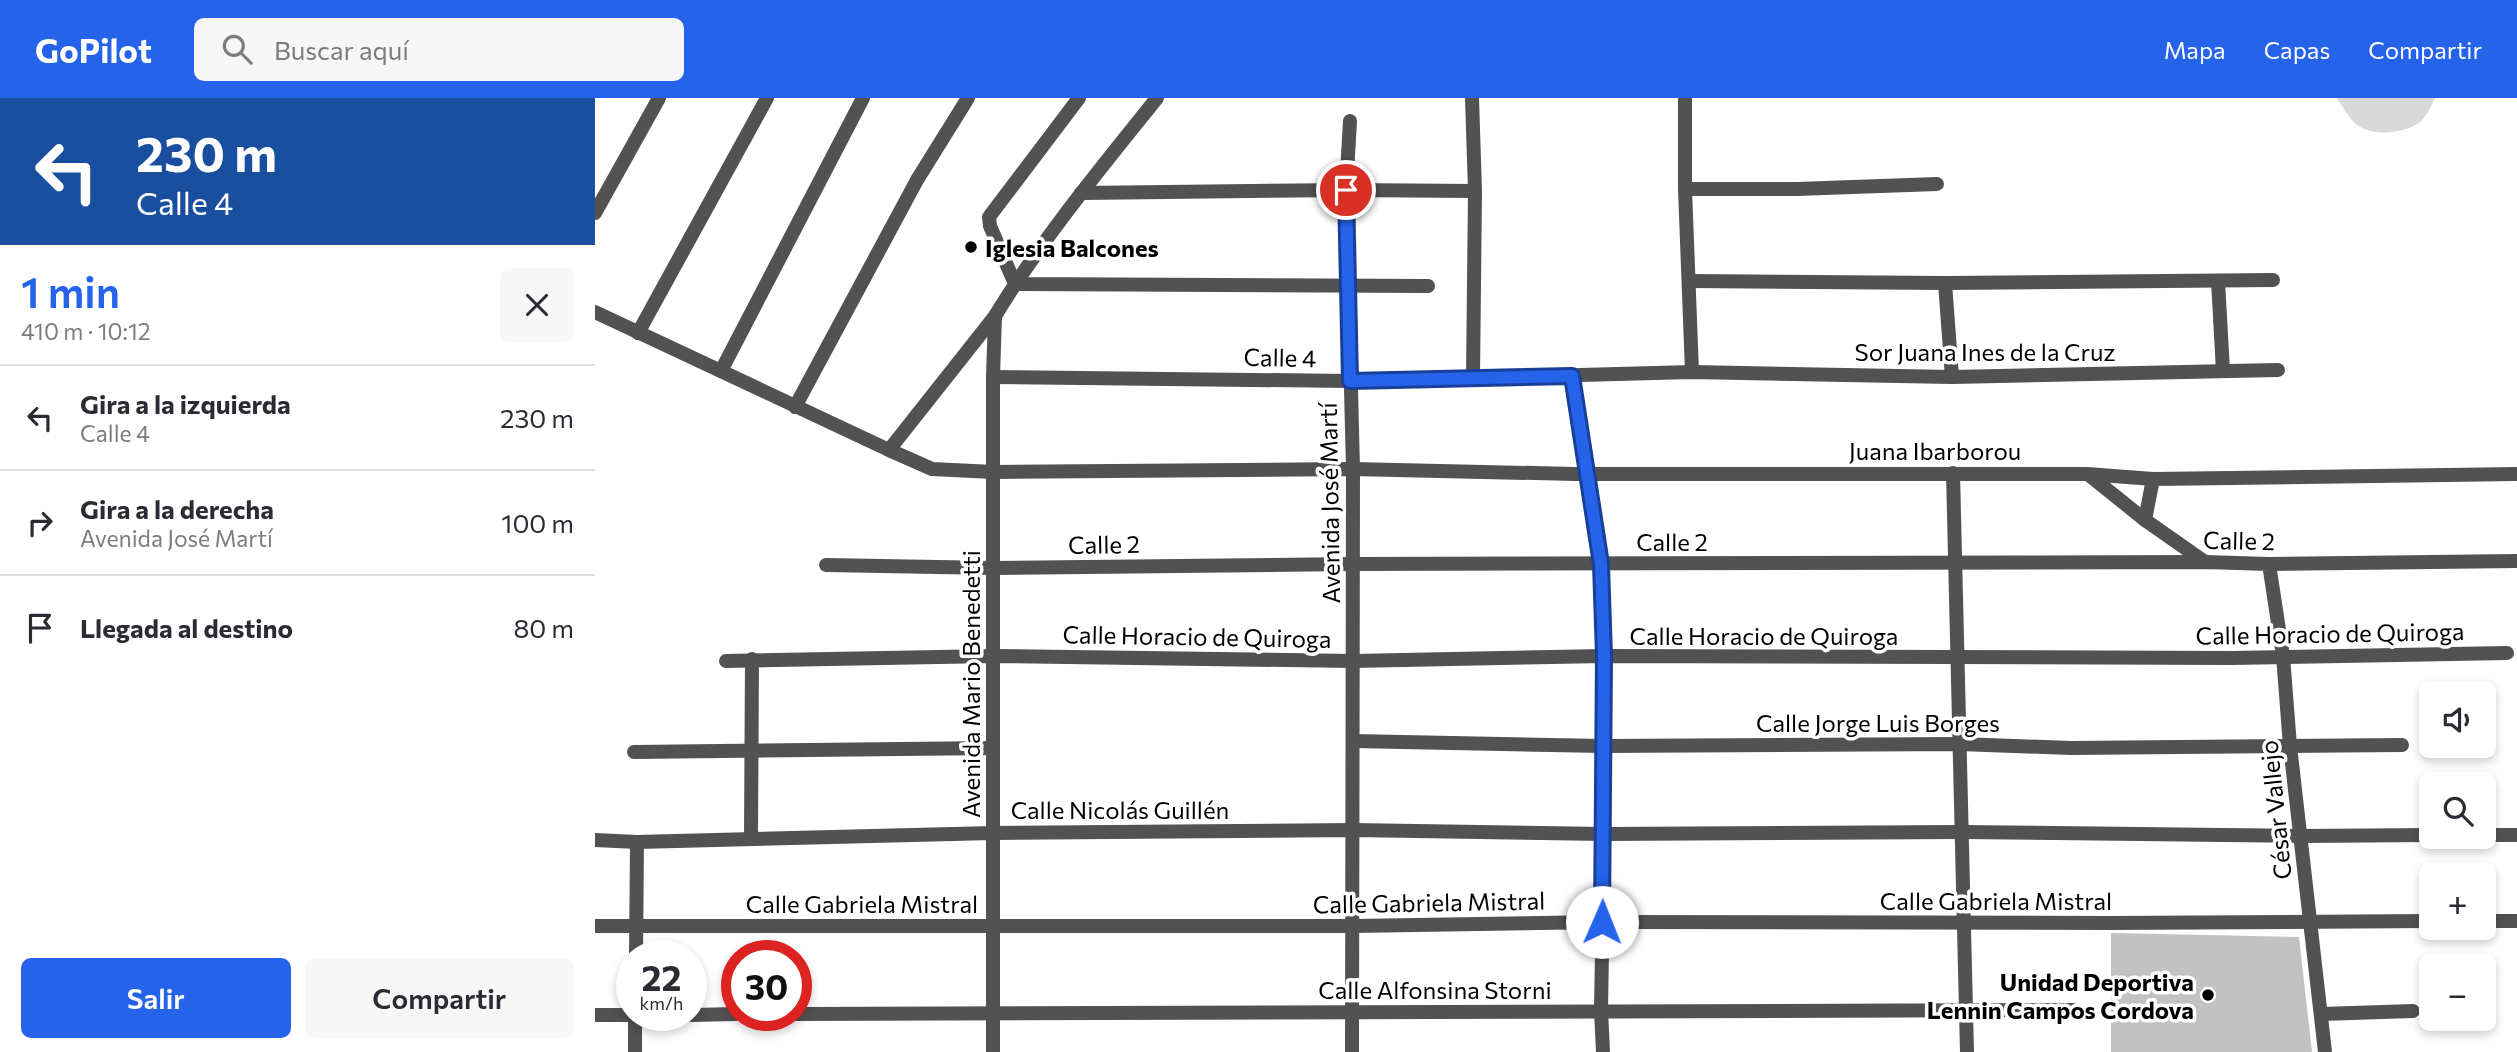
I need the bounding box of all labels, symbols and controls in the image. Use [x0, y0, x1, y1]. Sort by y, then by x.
search box [194, 18, 684, 81]
text: GoPilot [35, 29, 152, 70]
icon: search [218, 30, 256, 68]
text: Buscar aquí [274, 34, 409, 65]
text: Mapa [2164, 35, 2226, 64]
text: Capas [2264, 35, 2330, 64]
text: Compartir [2368, 35, 2482, 64]
text: 230 m [136, 122, 277, 182]
icon: left [21, 126, 112, 217]
pin [1316, 160, 1376, 220]
icon: arrive [1327, 171, 1365, 209]
text: Calle 4 [136, 182, 233, 222]
place label: Iglesia Balcones [985, 233, 1159, 262]
marker: Iglesia Balcones [963, 239, 979, 255]
text: 1 min [21, 265, 120, 317]
button: close [500, 268, 574, 342]
text: 410 m · 10:12 [21, 317, 151, 345]
street label: Sor Juana Ines de la Cruz [1855, 337, 2115, 366]
street label: Calle 4 [1243, 342, 1317, 372]
text: Gira a la izquierda [80, 388, 291, 419]
icon: left [21, 399, 59, 437]
street label: Avenida José Martí [1313, 401, 1345, 604]
text: 230 m [500, 402, 574, 433]
text: Calle 4 [80, 419, 150, 447]
street label: Juana Ibarborou [1849, 436, 2021, 465]
text: Gira a la derecha [80, 493, 274, 524]
icon: right [21, 504, 59, 542]
text: 100 m [501, 507, 574, 538]
text: Avenida José Martí [80, 524, 273, 552]
street label: Calle 2 [2203, 525, 2275, 555]
street label: Calle 2 [1636, 527, 1708, 556]
street label: Calle 2 [1068, 529, 1140, 559]
street label: Avenida Mario Benedetti [956, 550, 985, 818]
icon: arrive [21, 609, 59, 647]
text: Llegada al destino [80, 612, 293, 643]
text: 80 m [514, 612, 574, 643]
street label: Calle Horacio de Quiroga [2195, 616, 2465, 650]
street label: Calle Horacio de Quiroga [1062, 619, 1332, 653]
street label: Calle Horacio de Quiroga [1630, 621, 1898, 650]
map controls [2419, 681, 2496, 1031]
button: sound [2419, 681, 2496, 758]
street label: Calle Jorge Luis Borges [1756, 708, 2000, 737]
street label: César Vallejo [2253, 739, 2297, 881]
button: search [2419, 772, 2496, 849]
street label: Calle Nicolás Guillén [1011, 795, 1229, 824]
button: + [2419, 863, 2496, 940]
street label: Calle Gabriela Mistral [1313, 885, 1545, 919]
position arrow [1565, 885, 1639, 959]
street label: Calle Gabriela Mistral [1880, 886, 2112, 915]
street label: Calle Gabriela Mistral [746, 889, 978, 918]
speed limit sign: 30 [721, 940, 812, 1031]
button: − [2419, 954, 2496, 1031]
text: 22 [642, 955, 681, 998]
button: Salir [21, 958, 291, 1038]
button: Compartir [305, 958, 574, 1038]
place label: Unidad Deportiva Lennin Campos Cordova [1927, 967, 2194, 1024]
street label: Calle Alfonsina Storni [1318, 975, 1552, 1004]
marker: Unidad Deportiva Lennin Campos Cordova [2200, 987, 2216, 1003]
text: km/h [640, 992, 683, 1014]

